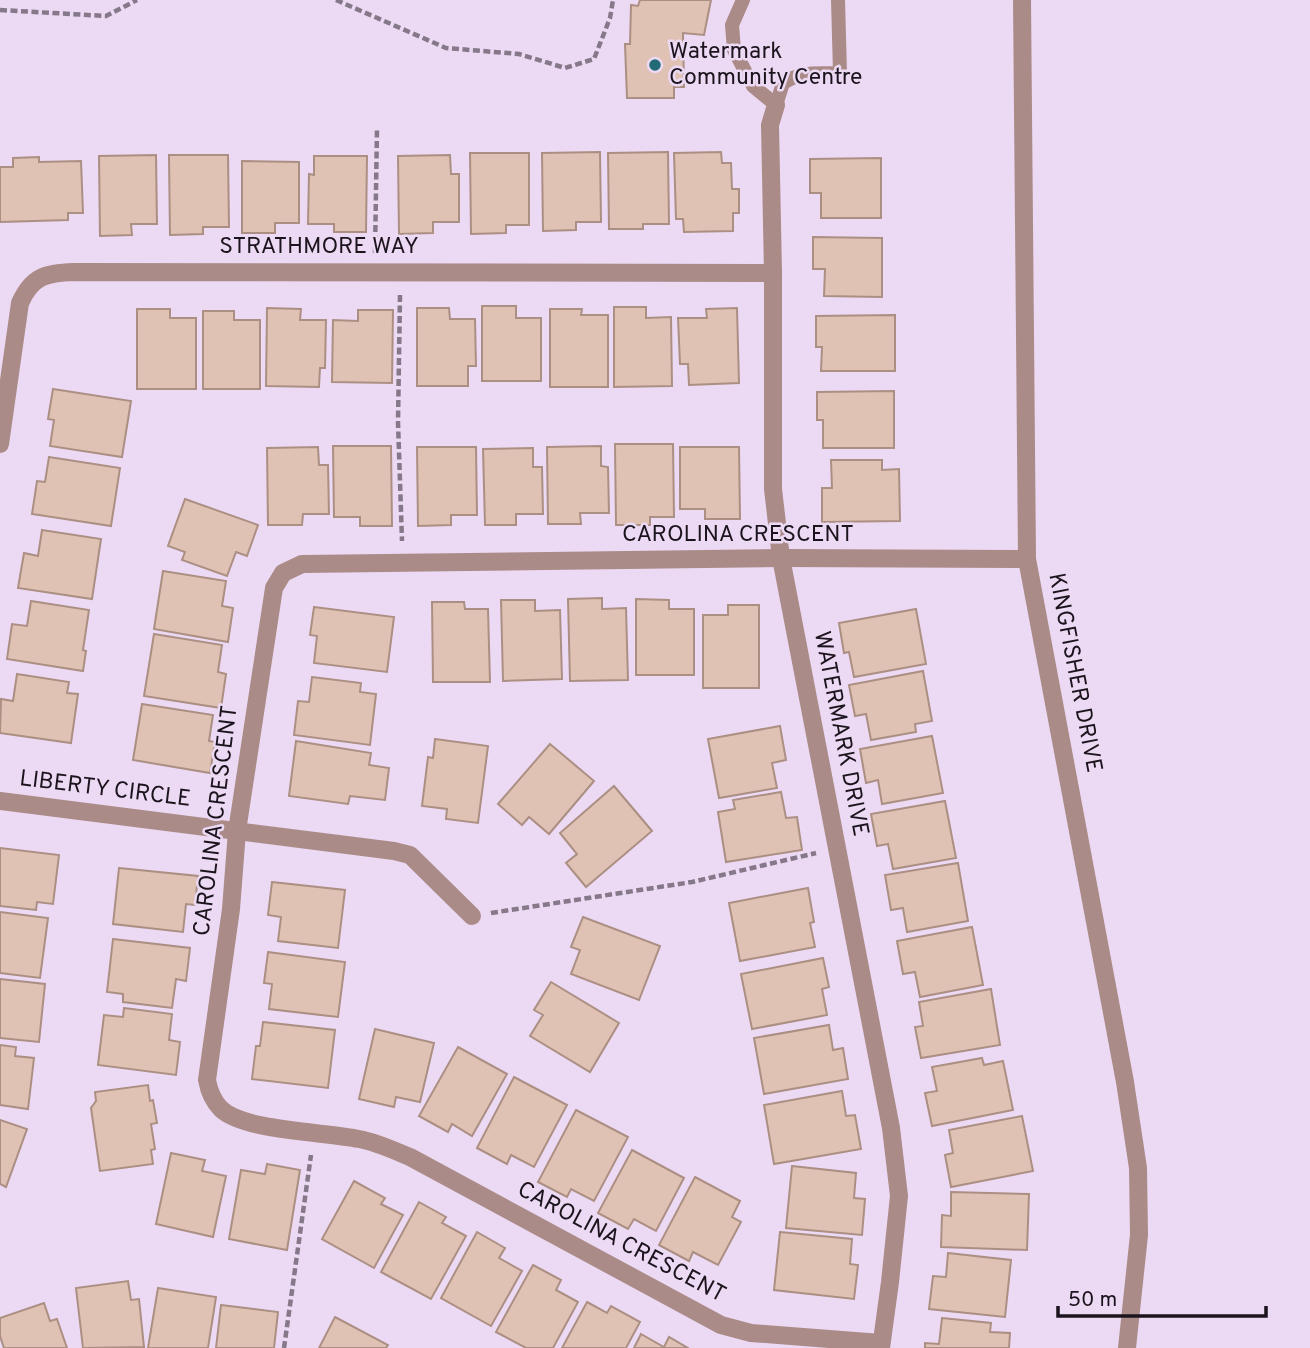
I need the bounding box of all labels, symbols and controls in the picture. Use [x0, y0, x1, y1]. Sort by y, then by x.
place label: Watermark Community Centre [669, 38, 862, 93]
marker: Watermark Community Centre [647, 57, 663, 73]
street label: STRATHMORE WAY [219, 233, 419, 262]
street label: CAROLINA CRESCENT [622, 521, 854, 550]
street label: KINGFISHER DRIVE [1040, 571, 1108, 775]
street label: WATERMARK DRIVE [806, 629, 874, 839]
street label: CAROLINA CRESCENT [188, 704, 246, 938]
street label: LIBERTY CIRCLE [18, 765, 192, 815]
street label: CAROLINA CRESCENT [512, 1176, 730, 1310]
scale bar [1058, 1274, 1266, 1318]
text: 50 m [1068, 1287, 1117, 1314]

